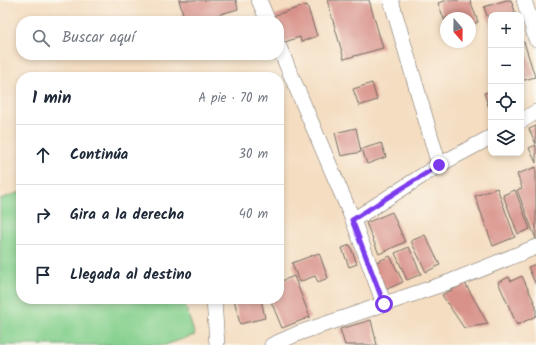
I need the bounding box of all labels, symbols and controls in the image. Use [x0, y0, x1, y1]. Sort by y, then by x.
north arrow [440, 12, 476, 48]
map controls [488, 12, 524, 156]
button: + [488, 12, 524, 48]
search box [16, 16, 284, 60]
text: Buscar aquí [62, 26, 135, 50]
icon: search [30, 27, 52, 49]
button: − [488, 48, 524, 84]
button: locate [488, 84, 524, 120]
text: 1 min [32, 85, 71, 112]
text: A pie · 70 m [198, 88, 268, 109]
button: layers [488, 120, 524, 156]
text: Continúa [70, 143, 128, 167]
icon: ahead [32, 144, 54, 166]
text: 30 m [239, 144, 268, 165]
route end [430, 156, 448, 174]
text: Gira a la derecha [70, 203, 184, 227]
icon: right [32, 204, 54, 226]
text: 40 m [239, 204, 268, 225]
text: Llegada al destino [70, 263, 192, 287]
icon: arrive [32, 264, 54, 286]
route start [375, 295, 393, 313]

